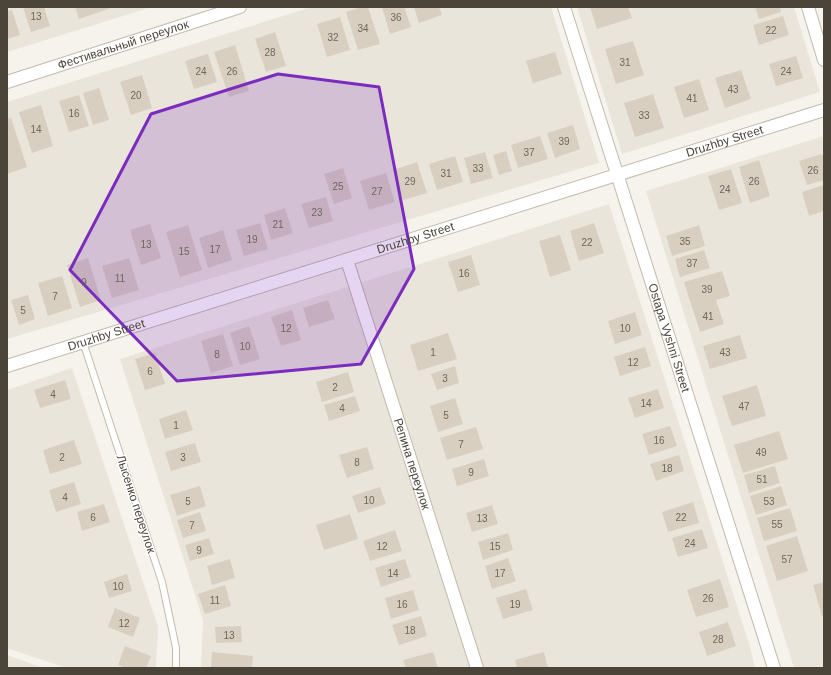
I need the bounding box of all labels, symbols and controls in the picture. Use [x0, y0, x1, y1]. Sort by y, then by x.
house number: 13 [30, 11, 42, 22]
house number: 36 [390, 12, 402, 23]
street label: Фестивальный переулок [56, 17, 191, 72]
house number: 34 [357, 23, 369, 34]
house number: 22 [765, 25, 777, 36]
house number: 32 [327, 32, 339, 43]
house number: 28 [264, 47, 276, 58]
house number: 31 [619, 57, 631, 68]
house number: 24 [195, 66, 207, 77]
house number: 26 [226, 66, 238, 77]
house number: 24 [780, 66, 792, 77]
house number: 43 [727, 84, 739, 95]
house number: 20 [130, 90, 142, 101]
house number: 41 [686, 93, 698, 104]
house number: 16 [68, 108, 80, 119]
house number: 33 [638, 110, 650, 121]
street label: Druzhby Street [684, 122, 766, 160]
house number: 14 [30, 124, 42, 135]
house number: 39 [558, 136, 570, 147]
house number: 37 [523, 147, 535, 158]
house number: 33 [472, 163, 484, 174]
house number: 26 [807, 165, 819, 176]
house number: 31 [440, 168, 452, 179]
house number: 29 [404, 176, 416, 187]
house number: 26 [748, 176, 760, 187]
house number: 25 [332, 181, 344, 192]
house number: 24 [719, 184, 731, 195]
house number: 27 [371, 186, 383, 197]
house number: 23 [311, 207, 323, 218]
house number: 21 [272, 219, 284, 230]
street label: Druzhby Street [375, 219, 456, 257]
house number: 19 [246, 234, 258, 245]
house number: 35 [679, 236, 691, 247]
house number: 22 [581, 237, 593, 248]
house number: 13 [140, 239, 152, 250]
house number: 17 [209, 244, 221, 255]
house number: 15 [178, 246, 190, 257]
house number: 37 [686, 258, 698, 269]
house number: 16 [458, 268, 470, 279]
house number: 11 [115, 273, 126, 284]
house number: 9 [81, 277, 87, 288]
street label: Ostapa Vyshni Street [645, 282, 693, 394]
house number: 39 [701, 284, 713, 295]
house number: 7 [52, 291, 58, 302]
house number: 5 [20, 305, 26, 316]
house number: 41 [702, 311, 714, 322]
street label: Druzhby Street [66, 316, 147, 354]
house number: 12 [280, 323, 292, 334]
house number: 10 [619, 323, 631, 334]
house number: 10 [239, 341, 251, 352]
house number: 1 [430, 347, 436, 358]
house number: 43 [719, 347, 731, 358]
house number: 8 [214, 349, 220, 360]
house number: 12 [627, 357, 639, 368]
house number: 6 [147, 366, 153, 377]
house number: 3 [442, 373, 448, 384]
house number: 2 [332, 382, 338, 393]
house number: 4 [50, 389, 56, 400]
house number: 14 [640, 398, 652, 409]
house number: 47 [738, 401, 750, 412]
house number: 4 [339, 403, 345, 414]
house number: 5 [443, 410, 449, 421]
street label: Репина переулок [391, 416, 433, 512]
house number: 1 [173, 420, 179, 431]
house number: 16 [653, 435, 665, 446]
house number: 7 [458, 439, 464, 450]
house number: 49 [755, 447, 767, 458]
house number: 2 [59, 452, 65, 463]
house number: 3 [180, 452, 186, 463]
street label: Лысенко переулок [114, 453, 159, 556]
house number: 8 [354, 457, 360, 468]
house number: 18 [661, 463, 673, 474]
house number: 9 [468, 467, 474, 478]
house number: 51 [756, 474, 768, 485]
house number: 4 [62, 492, 68, 503]
house number: 10 [363, 495, 375, 506]
house number: 5 [185, 496, 191, 507]
house number: 53 [763, 496, 775, 507]
house number: 6 [90, 512, 96, 523]
house number: 22 [675, 512, 687, 523]
house number: 13 [476, 513, 488, 524]
house number: 55 [771, 519, 783, 530]
house number: 7 [189, 520, 195, 531]
house number: 24 [684, 538, 696, 549]
house number: 12 [376, 541, 388, 552]
house number: 15 [489, 541, 501, 552]
house number: 9 [196, 545, 202, 556]
house number: 57 [781, 554, 793, 565]
house number: 14 [387, 568, 399, 579]
house number: 17 [494, 568, 506, 579]
house number: 10 [112, 581, 124, 592]
house number: 26 [702, 593, 714, 604]
house number: 11 [210, 595, 221, 606]
house number: 16 [396, 599, 408, 610]
house number: 19 [509, 599, 521, 610]
house number: 12 [118, 618, 130, 629]
house number: 18 [404, 625, 416, 636]
house number: 13 [223, 630, 235, 641]
house number: 28 [712, 634, 724, 645]

